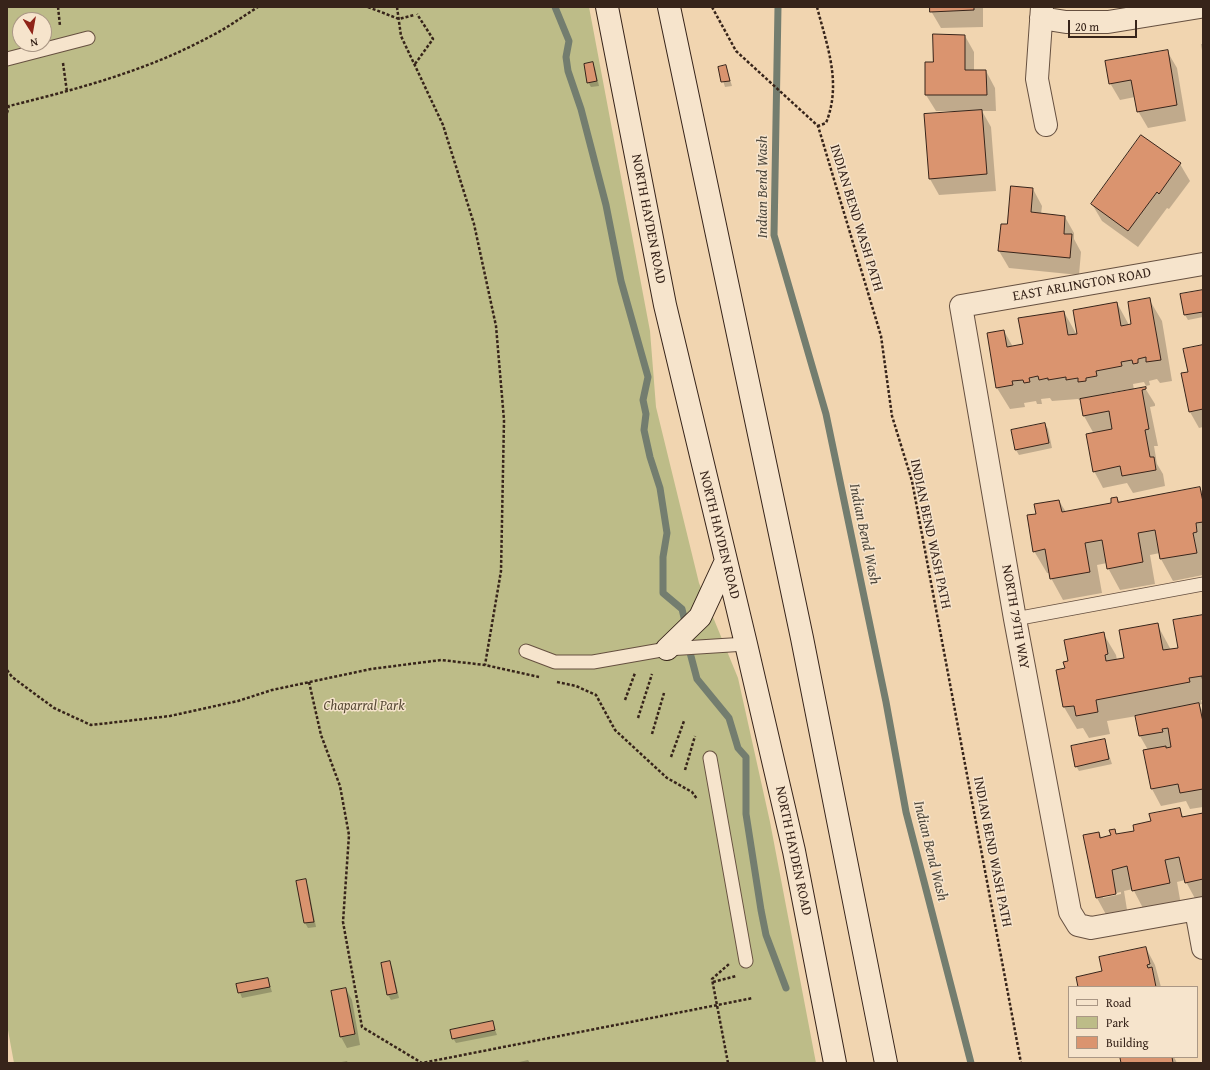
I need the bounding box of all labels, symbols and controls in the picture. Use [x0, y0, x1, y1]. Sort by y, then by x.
north arrow [12, 12, 52, 52]
scale bar [1070, 12, 1139, 38]
text: 20 m [1075, 18, 1099, 35]
text: N [29, 34, 39, 51]
water label: Indian Bend Wash [754, 136, 772, 238]
street label: INDIAN BEND WASH PATH [826, 142, 886, 294]
street label: NORTH HAYDEN ROAD [627, 153, 669, 285]
street label: EAST ARLINGTON ROAD [1012, 265, 1152, 305]
street label: INDIAN BEND WASH PATH [906, 457, 954, 611]
street label: NORTH HAYDEN ROAD [695, 469, 743, 601]
water label: Indian Bend Wash [844, 482, 884, 586]
street label: NORTH 79TH WAY [998, 563, 1032, 671]
park label: Chaparral Park [323, 698, 405, 714]
street label: INDIAN BEND WASH PATH [969, 775, 1015, 929]
street label: NORTH HAYDEN ROAD [771, 785, 815, 917]
water label: Indian Bend Wash [909, 799, 951, 903]
legend [1068, 986, 1198, 1058]
text: Road [1106, 994, 1131, 1011]
text: Park [1106, 1014, 1129, 1031]
text: Building [1106, 1034, 1149, 1051]

